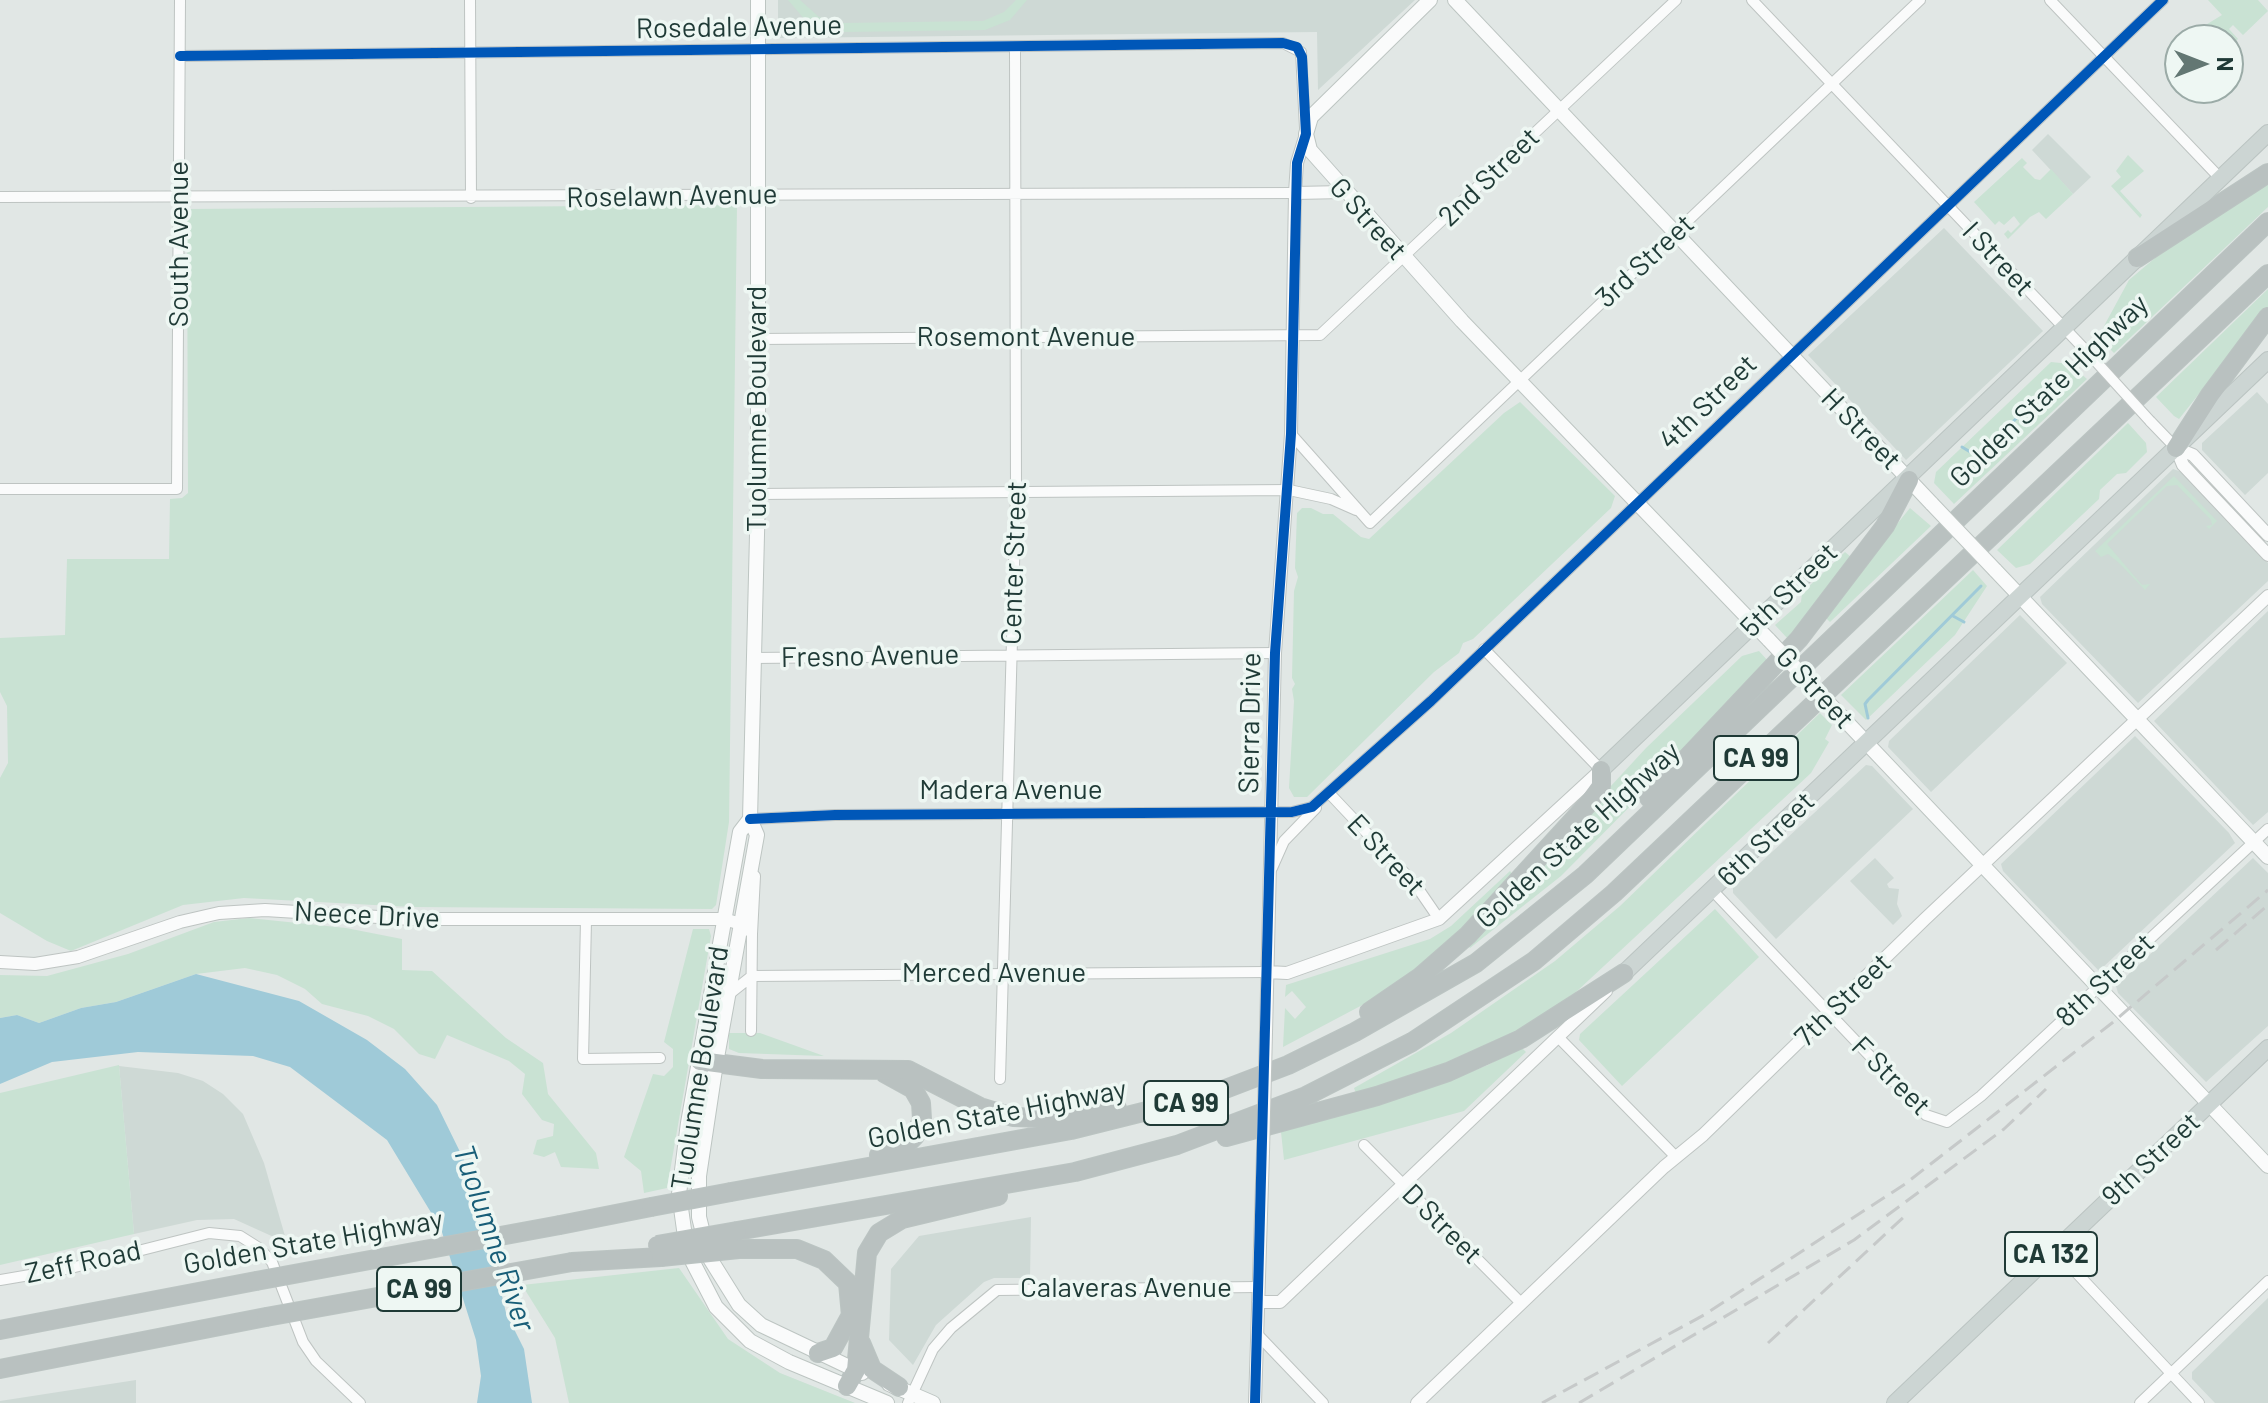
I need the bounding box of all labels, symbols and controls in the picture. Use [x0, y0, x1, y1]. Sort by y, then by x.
street label: Rosedale Avenue [636, 8, 842, 46]
north arrow [2164, 24, 2244, 104]
text: N [2213, 57, 2239, 71]
street label: 2nd Street [1432, 121, 1546, 233]
street label: South Avenue [162, 161, 196, 327]
street label: G Street [1322, 171, 1414, 267]
street label: Roselawn Avenue [566, 177, 778, 215]
street label: 3rd Street [1589, 207, 1701, 315]
street label: I Street [1955, 215, 2041, 303]
street label: Tuolumne Boulevard [740, 286, 774, 532]
street label: Golden State Highway [1943, 288, 2155, 494]
street label: Rosemont Avenue [917, 320, 1135, 354]
street label: 4th Street [1652, 347, 1764, 457]
street label: H Street [1814, 381, 1908, 477]
street label: Center Street [994, 481, 1034, 645]
street label: 5th Street [1734, 536, 1844, 644]
street label: Fresno Avenue [780, 638, 960, 674]
street label: G Street [1769, 640, 1861, 736]
street label: Sierra Drive [1232, 652, 1268, 794]
street label: Golden State Highway [1469, 735, 1687, 935]
road number: CA 99 [1714, 736, 1798, 780]
street label: Madera Avenue [919, 773, 1103, 807]
street label: 6th Street [1711, 785, 1821, 893]
street label: E Street [1340, 807, 1432, 903]
street label: Neece Drive [293, 894, 441, 936]
street label: 8th Street [2049, 926, 2161, 1034]
street label: Tuolumne Boulevard [664, 944, 736, 1192]
street label: 7th Street [1788, 946, 1898, 1054]
street label: Merced Avenue [902, 956, 1086, 990]
street label: F Street [1844, 1029, 1938, 1123]
street label: Golden State Highway [865, 1072, 1129, 1156]
road number: CA 99 [1144, 1081, 1228, 1125]
street label: 9th Street [2095, 1105, 2207, 1213]
water label: Tuolumne River [445, 1140, 543, 1336]
street label: D Street [1395, 1177, 1489, 1271]
street label: Golden State Highway [181, 1203, 445, 1281]
road number: CA 132 [2005, 1232, 2097, 1276]
street label: Zeff Road [22, 1233, 144, 1291]
road number: CA 99 [377, 1267, 461, 1311]
street label: Calaveras Avenue [1020, 1271, 1232, 1305]

